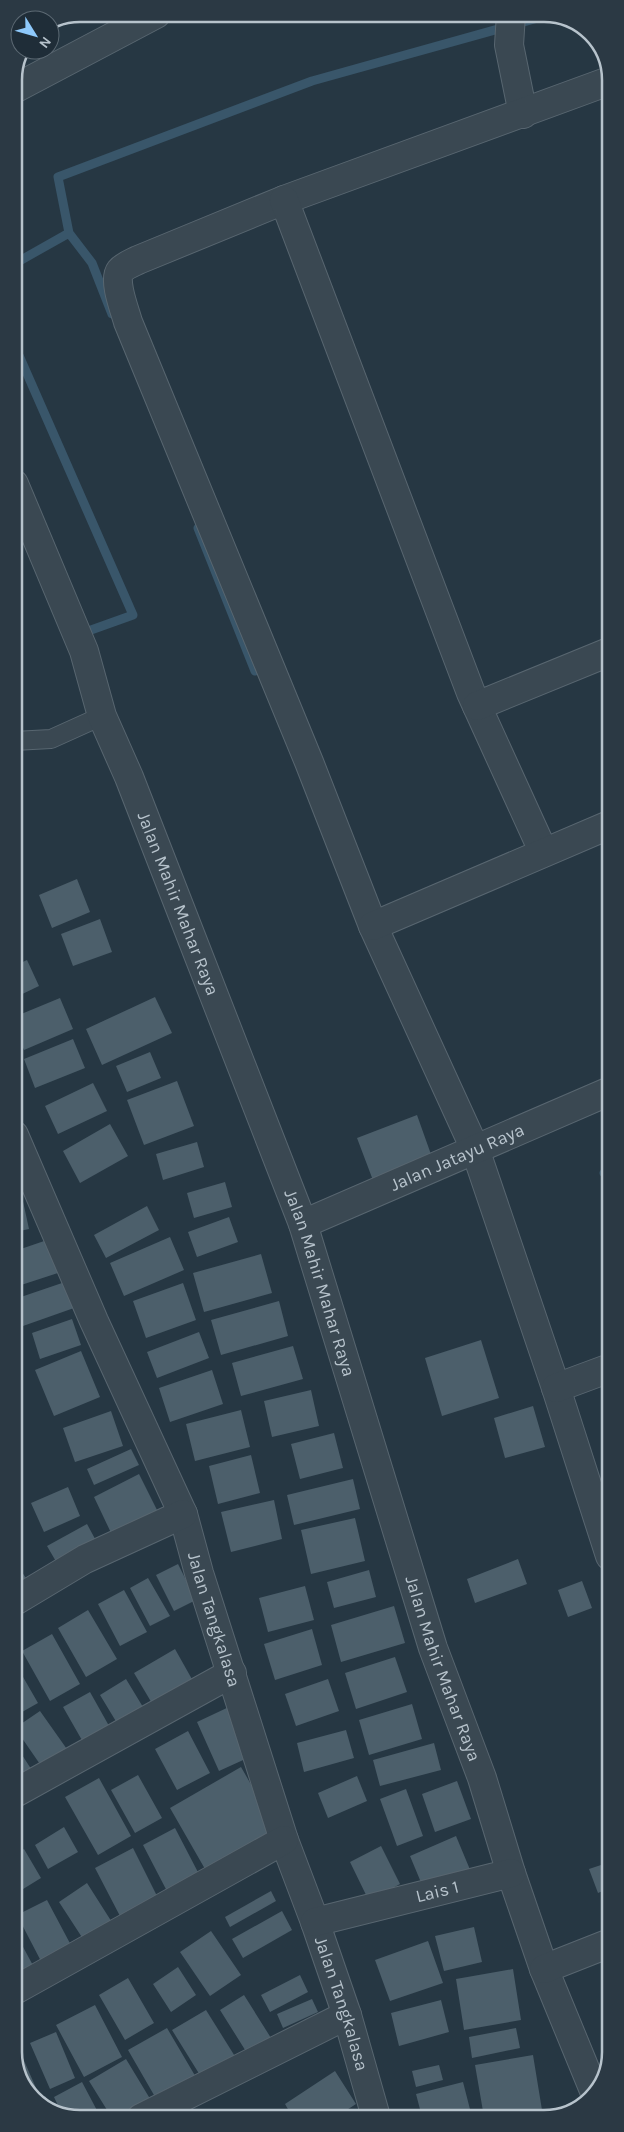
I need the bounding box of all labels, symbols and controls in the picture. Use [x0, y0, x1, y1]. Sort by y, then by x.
north arrow [10, 10, 60, 60]
text: N [35, 33, 55, 52]
street label: Jalan Mahir Mahar Raya [133, 808, 224, 999]
street label: Jalan Jatayu Raya [387, 1118, 528, 1196]
street label: Jalan Mahir Mahar Raya [279, 1186, 360, 1379]
street label: Jalan Tangkalasa [183, 1550, 246, 1690]
street label: Jalan Mahir Mahar Raya [400, 1573, 486, 1765]
street label: Lais 1 [414, 1876, 461, 1907]
street label: Jalan Tangkalasa [310, 1933, 373, 2074]

